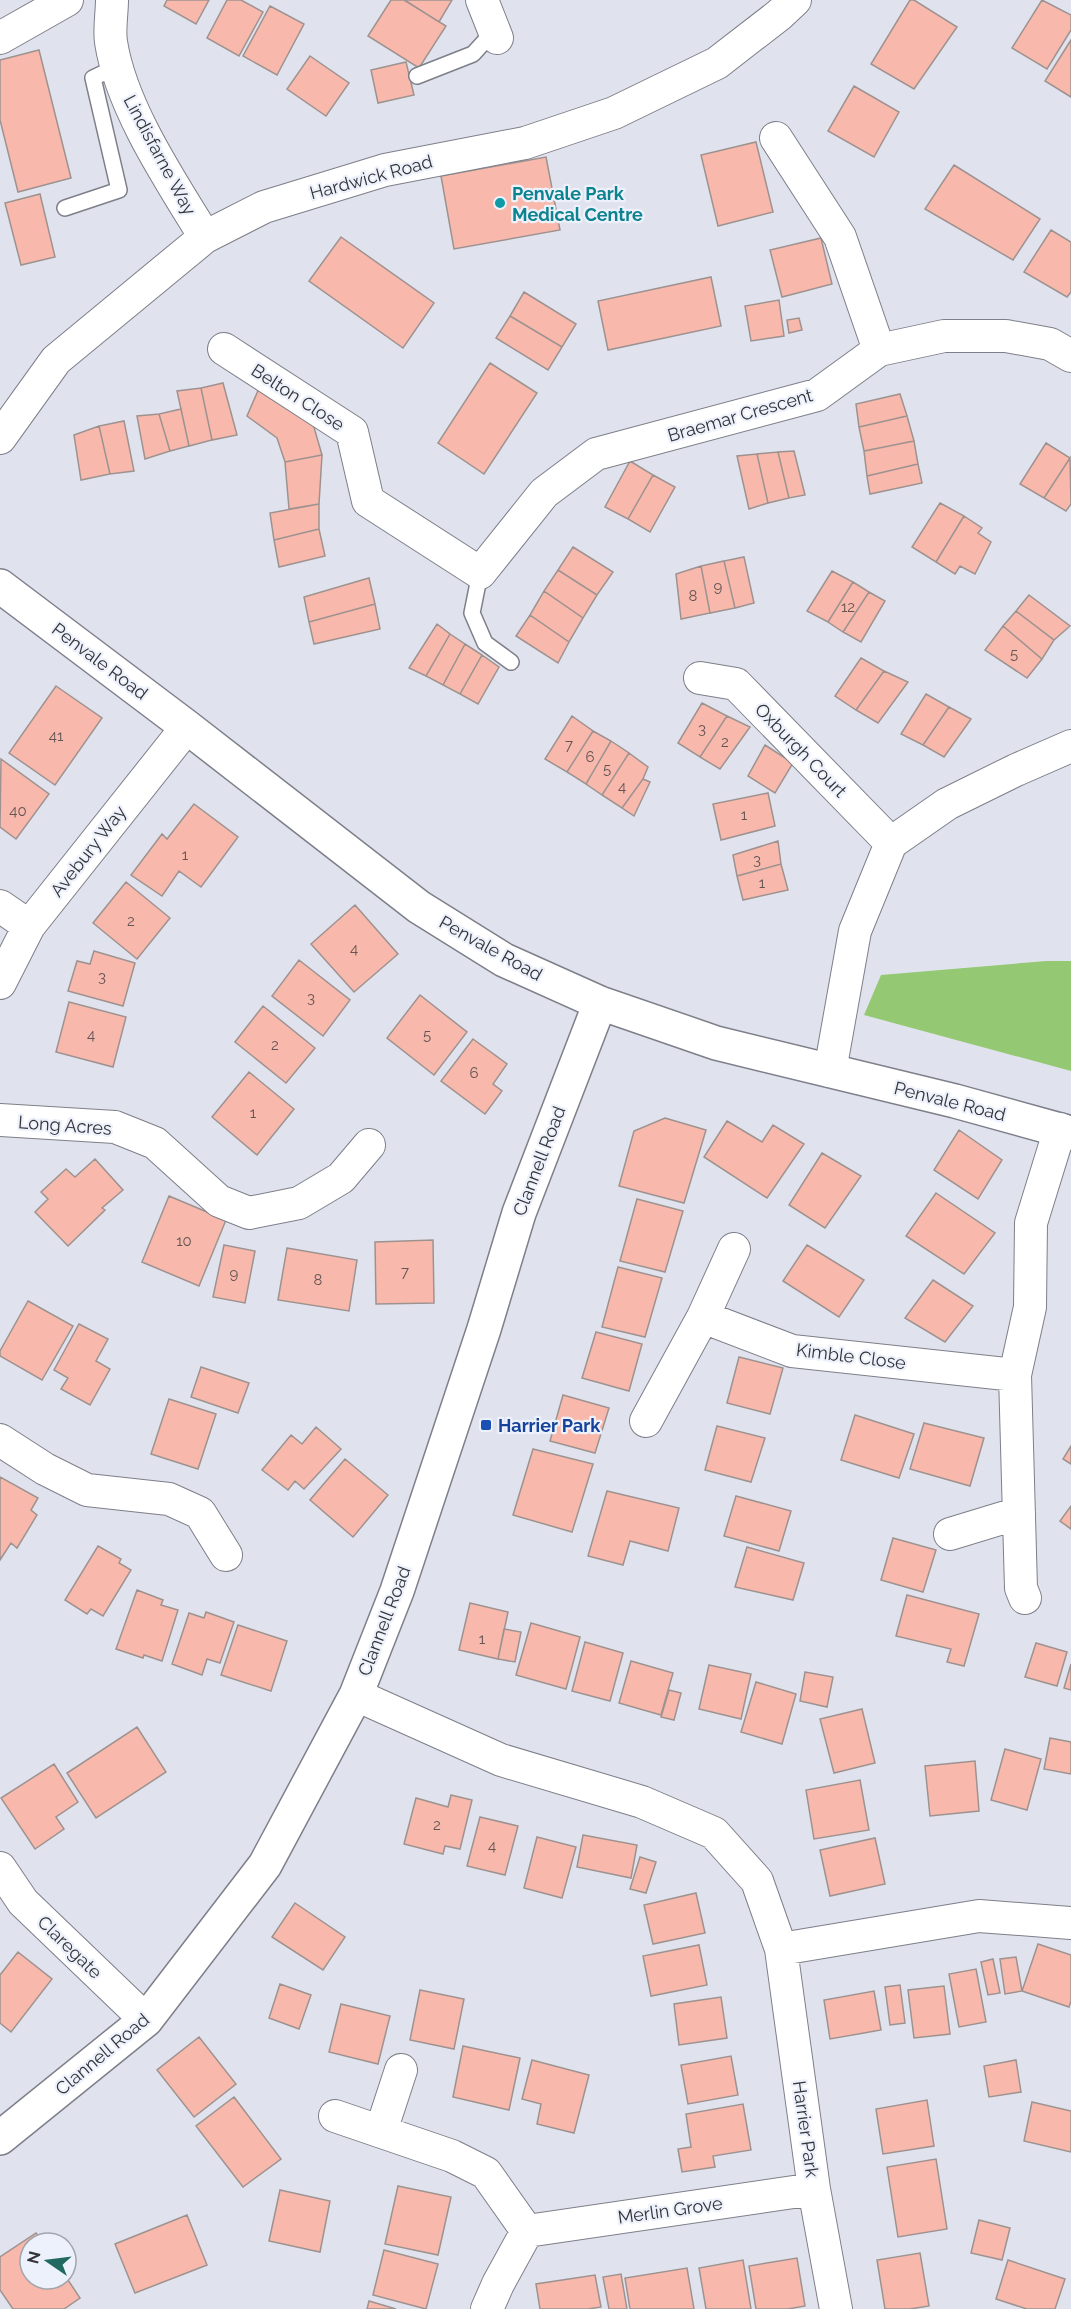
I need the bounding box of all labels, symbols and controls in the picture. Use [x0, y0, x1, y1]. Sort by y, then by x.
street label: Lindisfarne Way [120, 91, 201, 219]
street label: Hardwick Road [307, 151, 435, 203]
place label: Penvale Park Medical Centre [512, 183, 643, 225]
marker: Penvale Park Medical Centre [493, 196, 507, 210]
street label: Belton Close [248, 359, 349, 435]
street label: Braemar Crescent [665, 384, 815, 446]
house number: 9 [714, 578, 723, 596]
house number: 8 [689, 587, 698, 605]
house number: 12 [841, 598, 855, 616]
street label: Penvale Road [48, 618, 152, 704]
house number: 5 [1010, 645, 1018, 663]
street label: Oxburgh Court [751, 699, 851, 801]
house number: 3 [698, 720, 706, 738]
house number: 41 [49, 727, 64, 745]
house number: 2 [721, 733, 729, 751]
house number: 7 [565, 736, 573, 754]
house number: 6 [585, 748, 595, 766]
house number: 5 [603, 760, 611, 778]
house number: 4 [618, 778, 626, 796]
street label: Avebury Way [46, 801, 130, 901]
house number: 40 [9, 802, 27, 820]
house number: 1 [741, 806, 748, 824]
house number: 1 [182, 846, 189, 864]
house number: 3 [753, 851, 761, 869]
house number: 1 [759, 874, 766, 892]
street label: Penvale Road [436, 911, 546, 985]
house number: 2 [127, 912, 135, 930]
house number: 4 [350, 940, 358, 958]
house number: 3 [98, 968, 106, 986]
house number: 3 [307, 989, 315, 1007]
house number: 4 [87, 1026, 95, 1044]
house number: 5 [423, 1026, 431, 1044]
house number: 2 [271, 1036, 279, 1054]
house number: 6 [469, 1064, 479, 1082]
street label: Penvale Road [892, 1077, 1008, 1125]
street label: Clannell Road [508, 1103, 570, 1219]
house number: 1 [250, 1104, 257, 1122]
street label: Long Acres [18, 1111, 113, 1139]
house number: 10 [176, 1232, 192, 1250]
house number: 7 [401, 1263, 409, 1281]
house number: 9 [230, 1265, 239, 1283]
house number: 8 [314, 1271, 323, 1289]
street label: Kimble Close [795, 1339, 907, 1373]
place label: Harrier Park [498, 1415, 601, 1436]
marker: Harrier Park [479, 1418, 493, 1432]
street label: Clannell Road [353, 1563, 415, 1679]
house number: 1 [479, 1630, 486, 1648]
house number: 2 [433, 1816, 441, 1834]
house number: 4 [488, 1837, 496, 1855]
street label: Claregate [34, 1911, 107, 1983]
street label: Clannell Road [51, 2009, 153, 2099]
street label: Harrier Park [789, 2079, 823, 2179]
street label: Merlin Grove [616, 2192, 724, 2228]
north arrow [18, 2231, 78, 2291]
text: N [23, 2249, 45, 2266]

